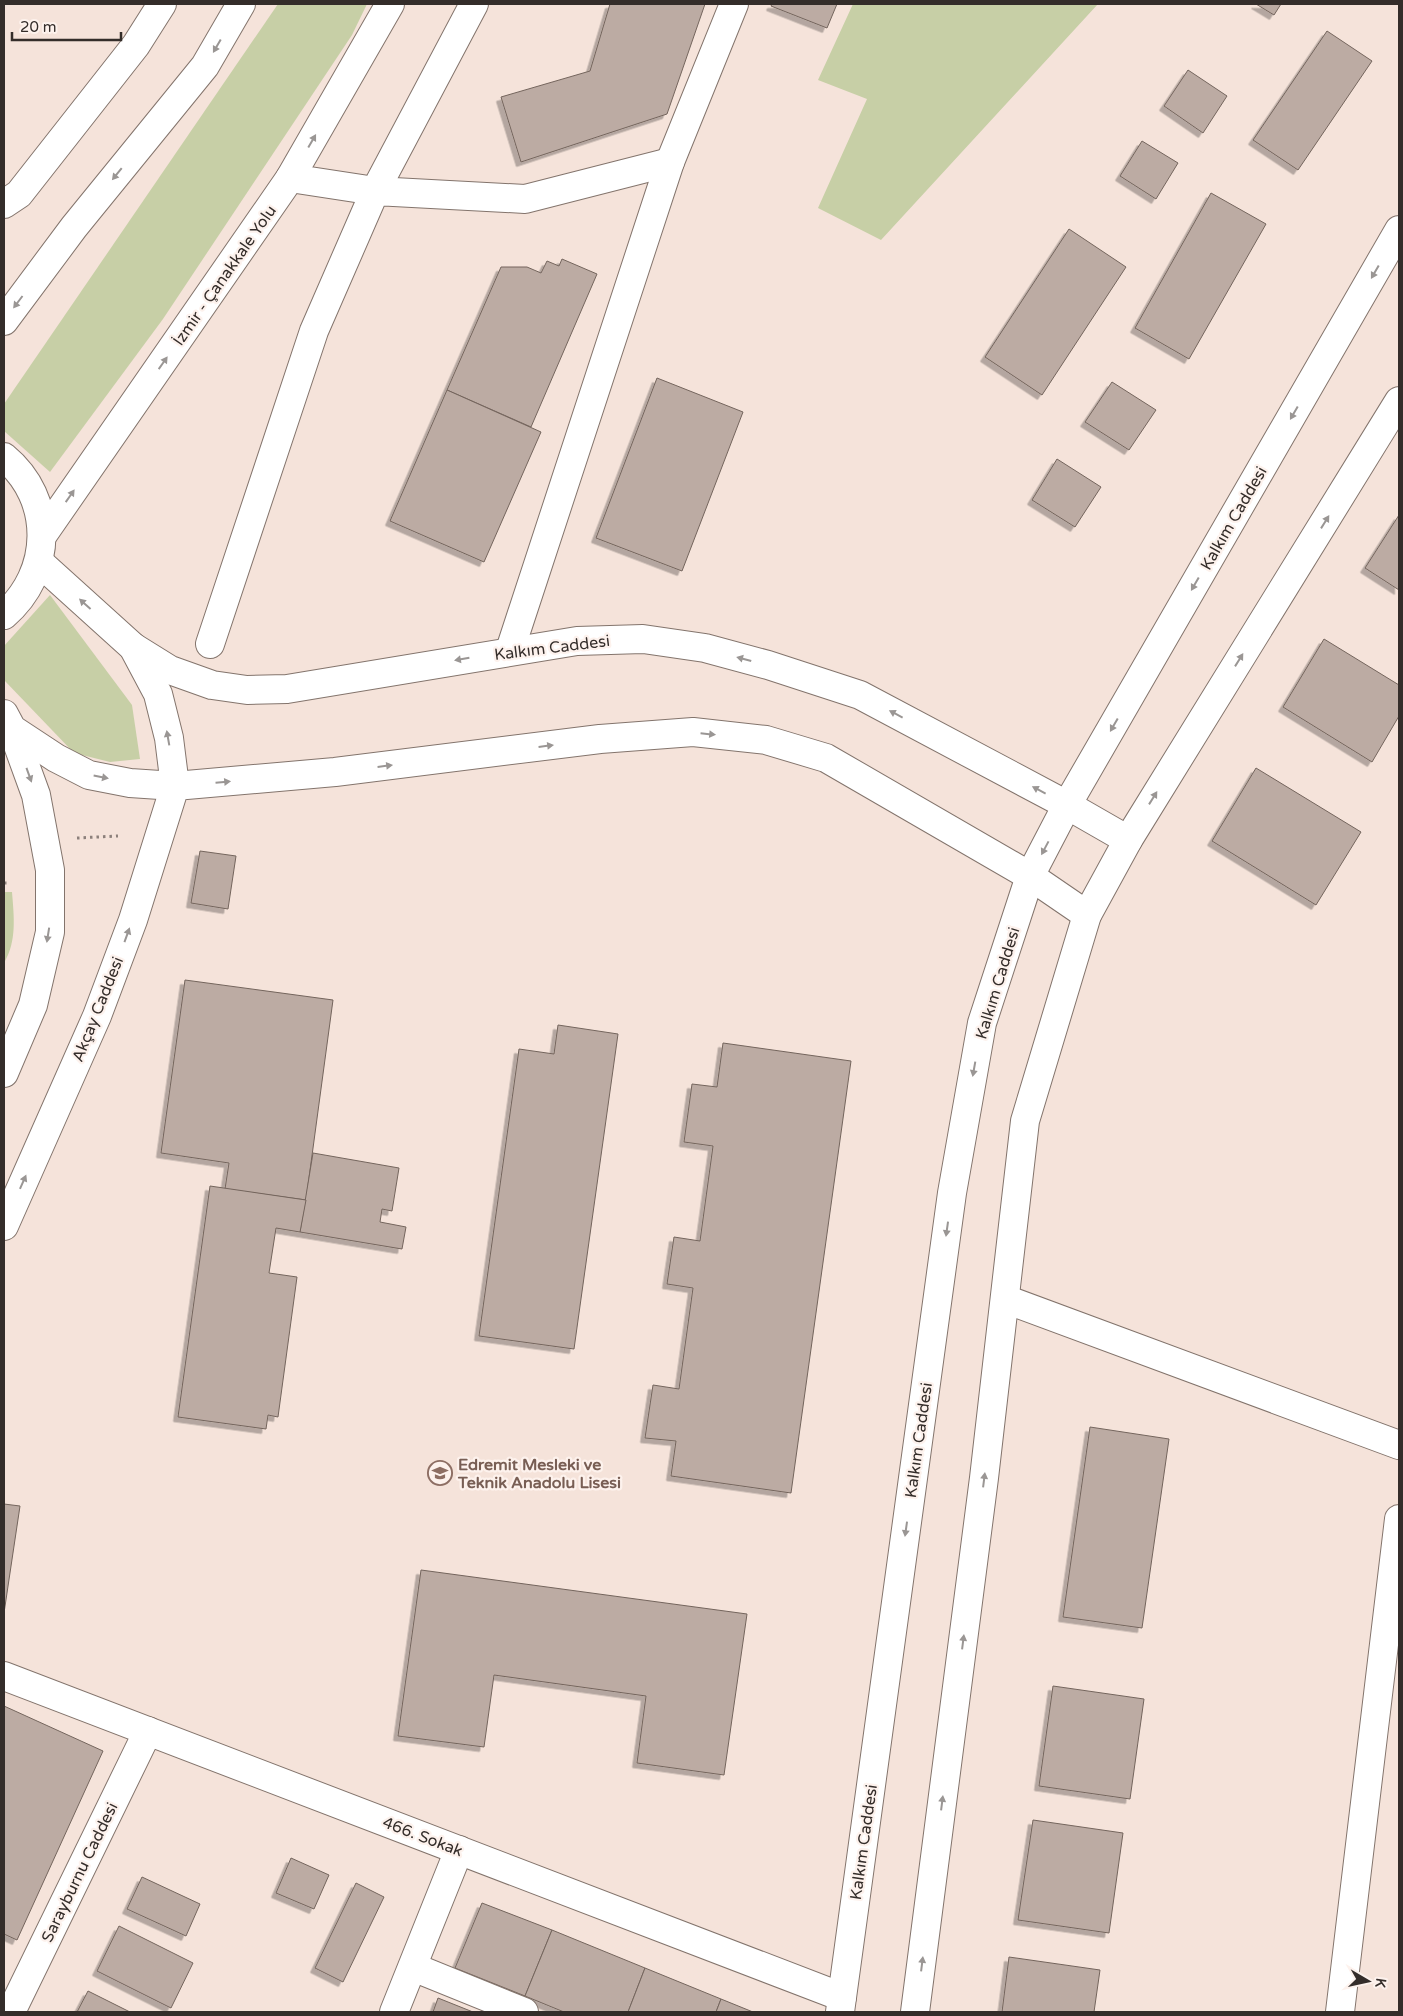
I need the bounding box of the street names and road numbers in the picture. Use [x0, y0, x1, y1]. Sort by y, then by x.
street label: İzmir - Çanakkale Yolu [169, 201, 281, 350]
street label: Kalkım Caddesi [1196, 463, 1272, 574]
street label: Kalkım Caddesi [493, 631, 611, 665]
street label: Kalkım Caddesi [971, 925, 1025, 1042]
street label: Akçay Caddesi [68, 954, 128, 1065]
street label: Kalkım Caddesi [901, 1381, 937, 1499]
street label: Kalkım Caddesi [846, 1783, 882, 1901]
street label: Sarayburnu Caddesi [37, 1799, 122, 1946]
street label: 466. Sokak [380, 1812, 466, 1861]

